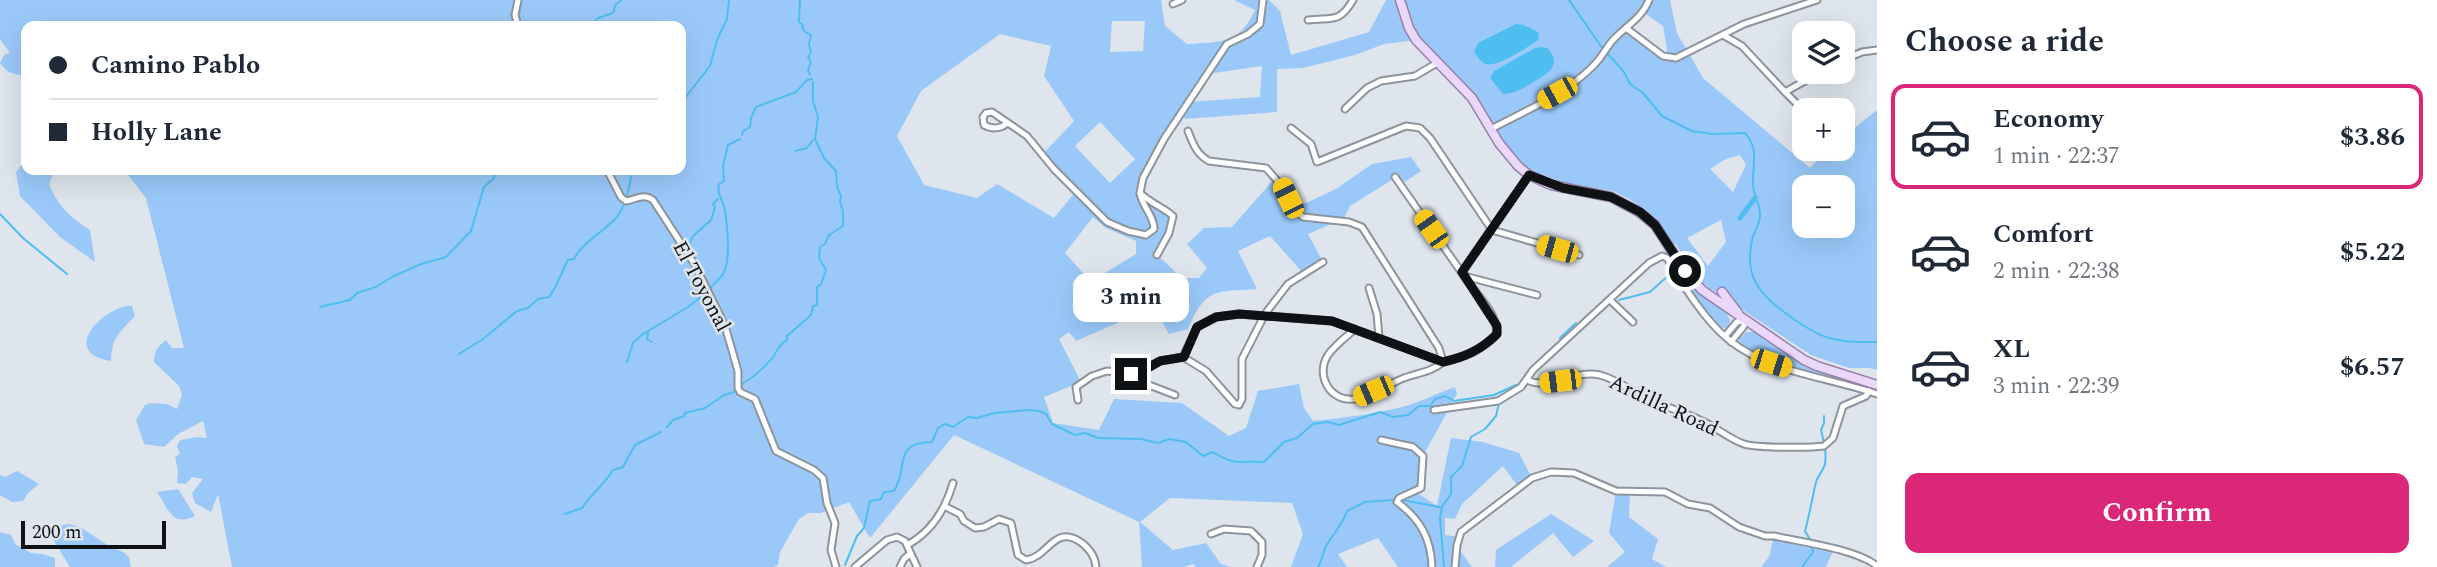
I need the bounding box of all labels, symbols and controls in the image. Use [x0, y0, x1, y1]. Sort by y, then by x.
text: Choose a ride [1905, 17, 2104, 66]
map controls [1792, 21, 1855, 238]
button: layers [1792, 21, 1855, 84]
text: Camino Pablo [91, 45, 260, 85]
car [1534, 74, 1581, 112]
button: + [1792, 98, 1855, 161]
text: Economy [1993, 99, 2103, 139]
icon: car [1909, 105, 1972, 168]
text: Holly Lane [91, 112, 222, 152]
text: $3.86 [2340, 117, 2405, 157]
text: 1 min · 22:37 [1993, 139, 2120, 174]
car [1270, 175, 1307, 221]
button: − [1792, 175, 1855, 238]
car [1411, 206, 1452, 252]
text: Comfort [1993, 214, 2094, 254]
icon: car [1909, 220, 1972, 283]
text: $5.22 [2340, 232, 2405, 272]
car [1534, 233, 1581, 265]
street label: El Toyonal [664, 235, 739, 338]
text: 2 min · 22:38 [1993, 254, 2120, 289]
route start [1669, 255, 1701, 287]
callout: 3 min [1073, 272, 1189, 322]
text: 3 min [1100, 280, 1162, 315]
text: XL [1993, 329, 2030, 369]
icon: car [1909, 335, 1972, 398]
car [1748, 347, 1795, 379]
text: $6.57 [2340, 347, 2405, 387]
route end [1115, 358, 1147, 390]
street label: Ardilla Road [1604, 367, 1724, 445]
car [1538, 368, 1583, 394]
text: 3 min · 22:39 [1993, 369, 2120, 404]
car [1350, 373, 1397, 409]
button: Confirm [1905, 473, 2409, 553]
scale bar [21, 518, 166, 550]
text: 200 m [32, 518, 82, 547]

